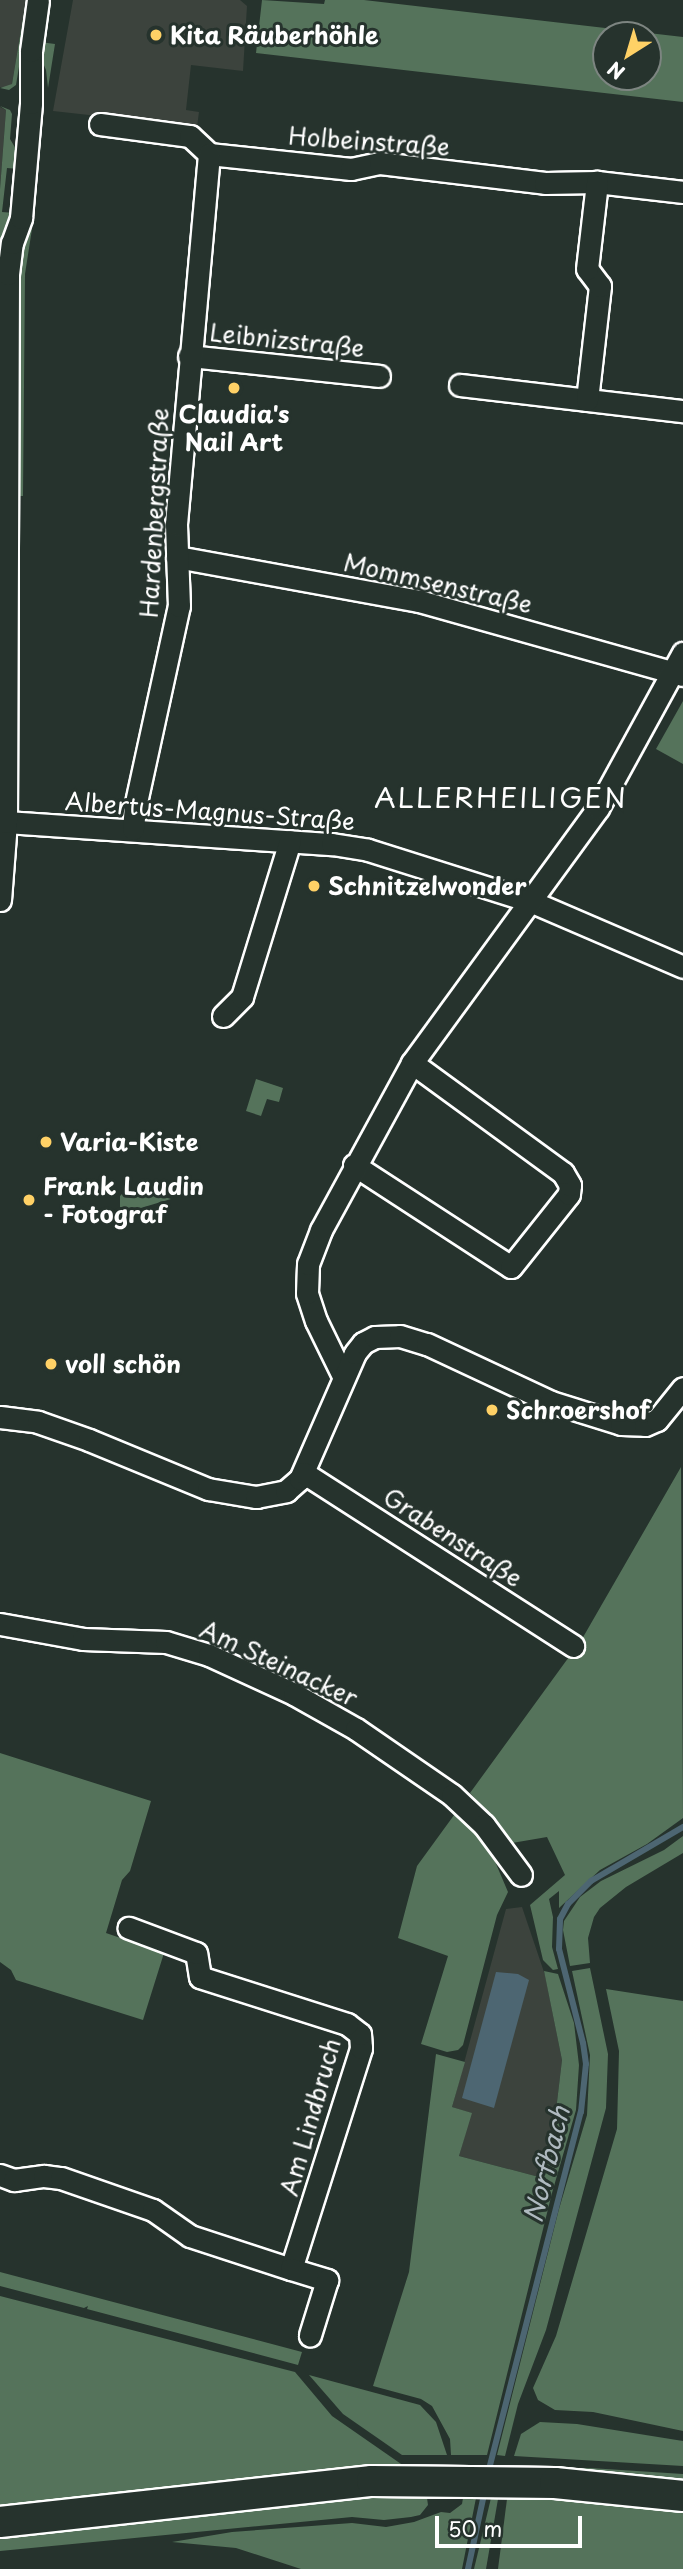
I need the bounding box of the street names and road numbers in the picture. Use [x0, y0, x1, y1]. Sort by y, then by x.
street label: Holbeinstraße [287, 121, 451, 161]
street label: Leibnizstraße [208, 318, 366, 362]
street label: Hardenbergstraße [134, 407, 174, 619]
street label: Mommsenstraße [341, 547, 535, 619]
street label: Albertus-Magnus-Straße [64, 787, 356, 835]
street label: Grabenstraße [378, 1482, 528, 1592]
street label: Am Steinacker [195, 1614, 363, 1712]
street label: Am Lindbruch [274, 2036, 346, 2198]

